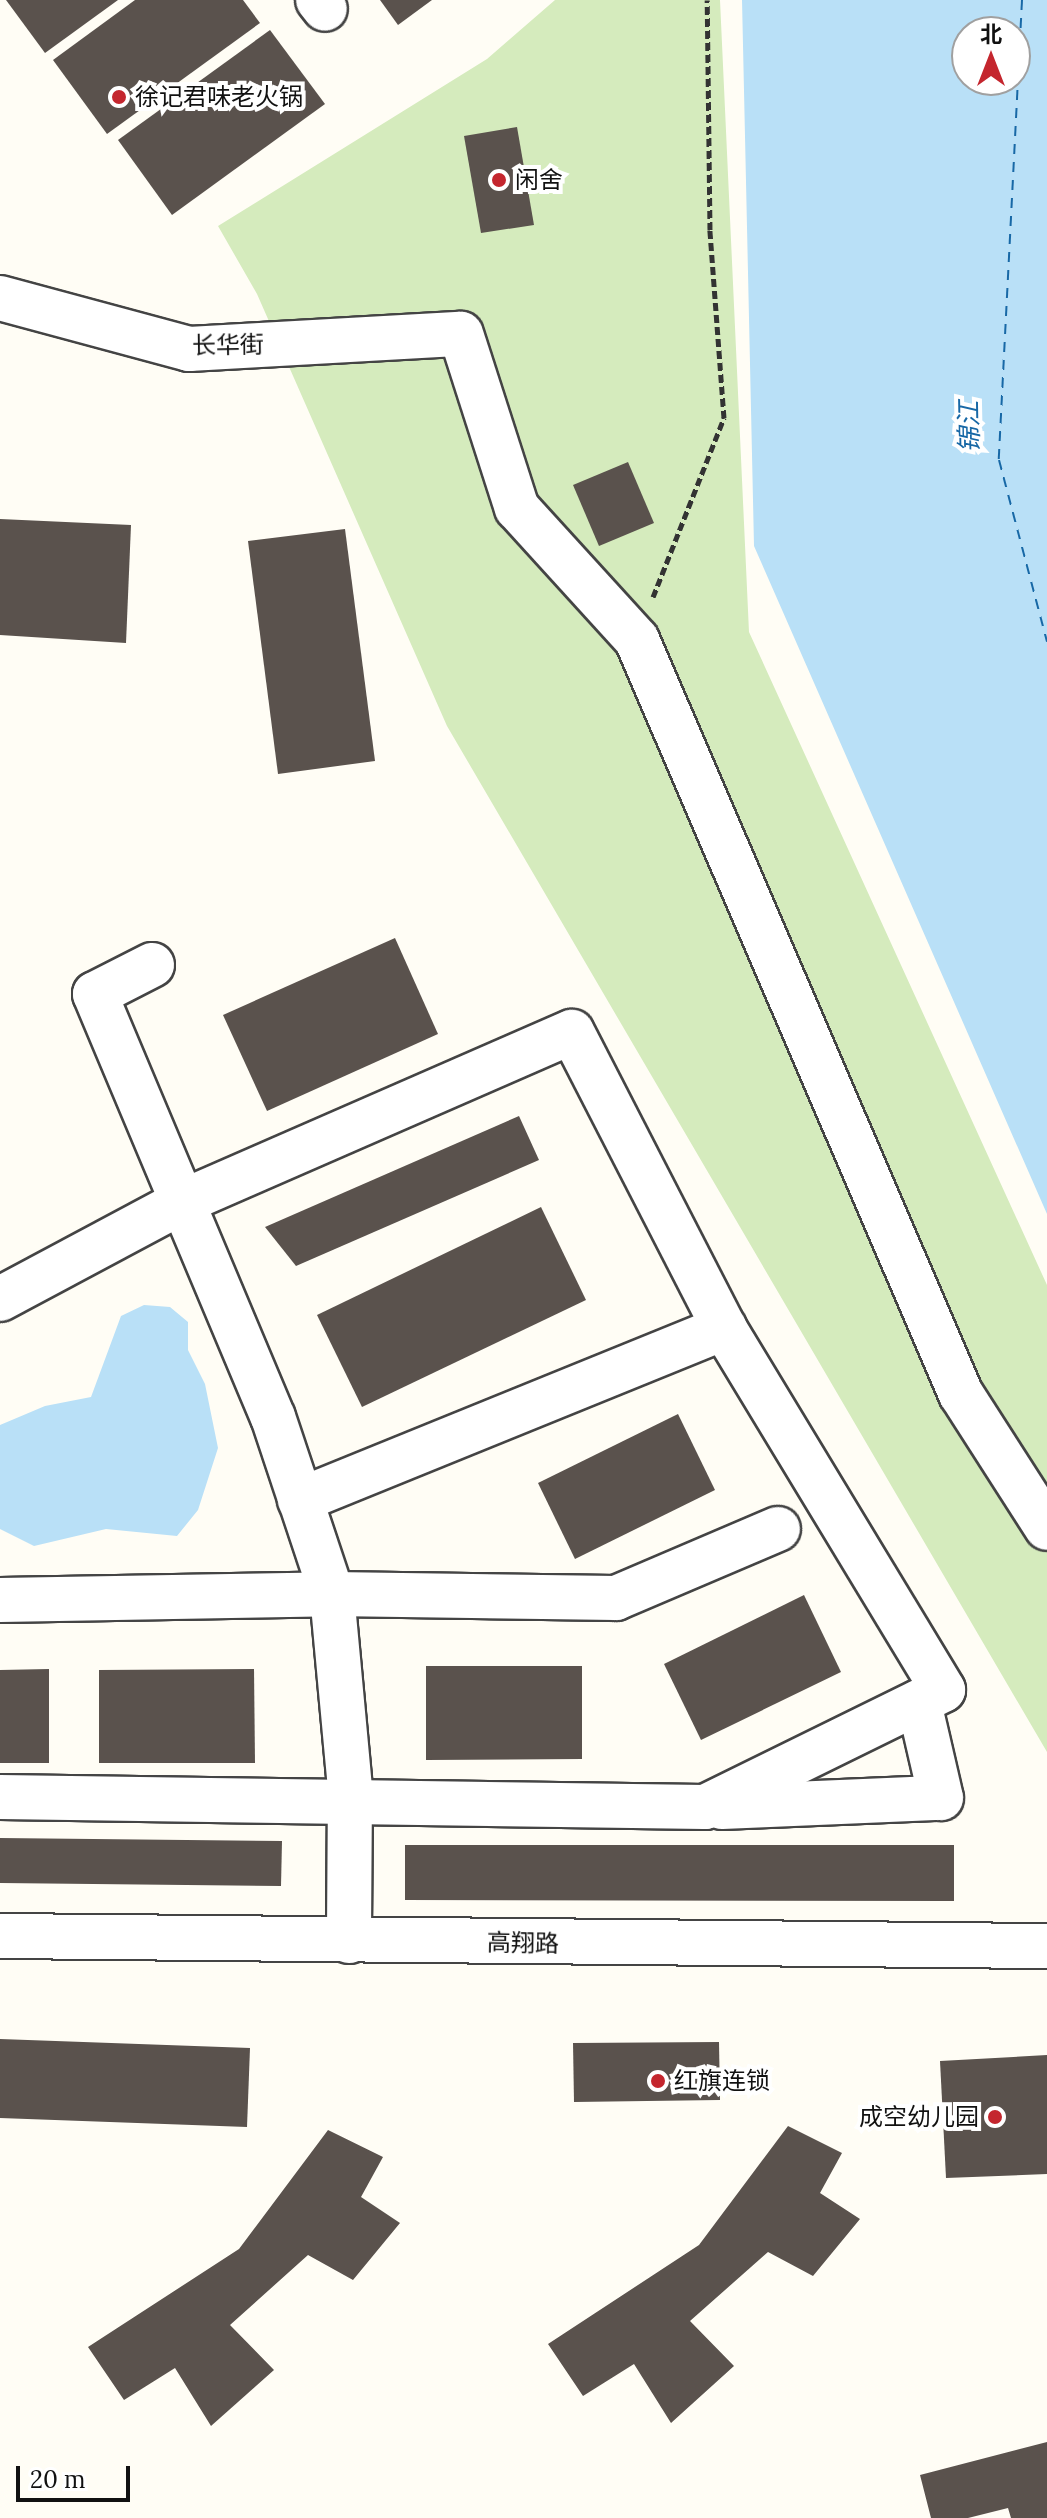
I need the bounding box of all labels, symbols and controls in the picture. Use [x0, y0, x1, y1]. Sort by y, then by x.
north arrow [951, 16, 1031, 96]
text: 北 [980, 20, 1002, 48]
place label: 徐记君味老火锅 [135, 83, 303, 111]
marker: 徐记君味老火锅 [110, 88, 128, 106]
place label: 闲舍 [515, 166, 563, 194]
marker: 闲舍 [490, 171, 508, 189]
street label: 长华街 [192, 330, 264, 360]
water label: 锦江 [953, 401, 985, 453]
street label: 高翔路 [487, 1928, 559, 1958]
place label: 红旗连锁 [674, 2067, 770, 2095]
marker: 红旗连锁 [649, 2072, 667, 2090]
place label: 成空幼儿园 [859, 2103, 979, 2131]
marker: 成空幼儿园 [986, 2108, 1004, 2126]
scale bar [20, 2450, 134, 2500]
text: 20 m [30, 2464, 86, 2495]

